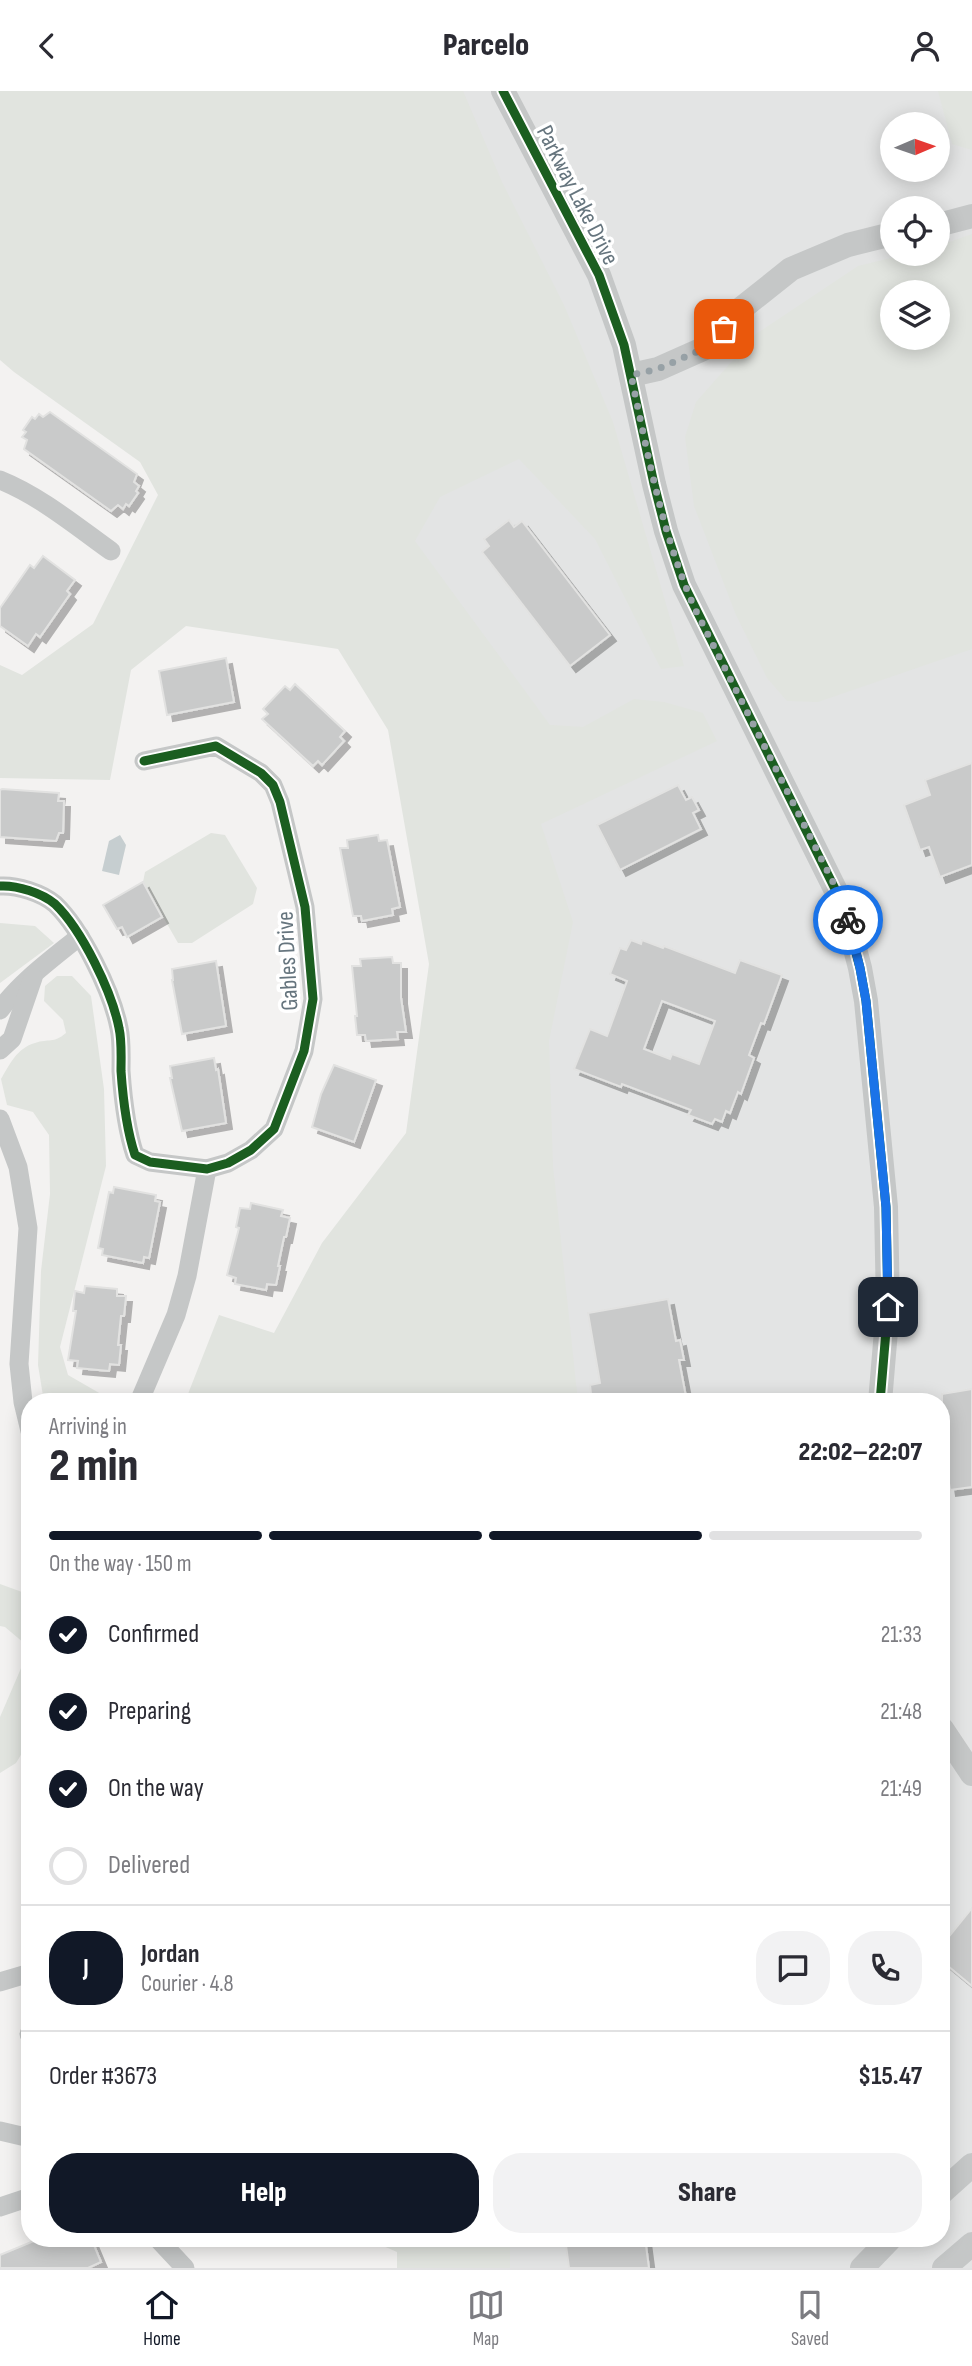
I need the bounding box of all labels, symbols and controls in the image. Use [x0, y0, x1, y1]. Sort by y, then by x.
text: Parcelo [443, 26, 529, 65]
icon: back [28, 27, 66, 65]
icon: person [906, 27, 944, 65]
north arrow [880, 112, 950, 182]
map controls [880, 112, 950, 350]
street label: Parkway Lake Drive [530, 121, 625, 270]
button: locate [880, 196, 950, 266]
button: layers [880, 280, 950, 350]
pin [694, 299, 754, 359]
icon: bag [705, 310, 743, 348]
courier [813, 885, 883, 955]
icon: bike [829, 901, 867, 939]
street label: Gables Drive [270, 911, 305, 1011]
pin [858, 1277, 918, 1337]
icon: home [869, 1288, 907, 1326]
text: Arriving in [49, 1413, 127, 1441]
text: 22:02–22:07 [799, 1437, 922, 1468]
text: 2 min [49, 1439, 138, 1494]
text: On the way · 150 m [49, 1550, 192, 1578]
icon: check [49, 1616, 87, 1654]
text: Confirmed [108, 1619, 199, 1650]
text: 21:33 [881, 1621, 922, 1649]
icon: check [49, 1693, 87, 1731]
text: Preparing [108, 1696, 191, 1727]
text: 21:48 [880, 1698, 922, 1726]
icon: check [49, 1770, 87, 1808]
text: On the way [108, 1773, 204, 1804]
text: 21:49 [880, 1775, 922, 1803]
text: Delivered [108, 1850, 190, 1881]
button: chat [756, 1931, 830, 2005]
button: phone [848, 1931, 922, 2005]
text: Jordan [141, 1939, 199, 1970]
text: J [83, 1953, 89, 1984]
text: Courier · 4.8 [141, 1970, 234, 1998]
text: Order #3673 [49, 2061, 157, 2092]
text: $15.47 [858, 2061, 922, 2092]
button: Help [49, 2153, 479, 2233]
button: Share [493, 2153, 922, 2233]
tab: Home [143, 2286, 181, 2351]
tab: Map [467, 2286, 505, 2351]
tab: Saved [791, 2286, 829, 2351]

